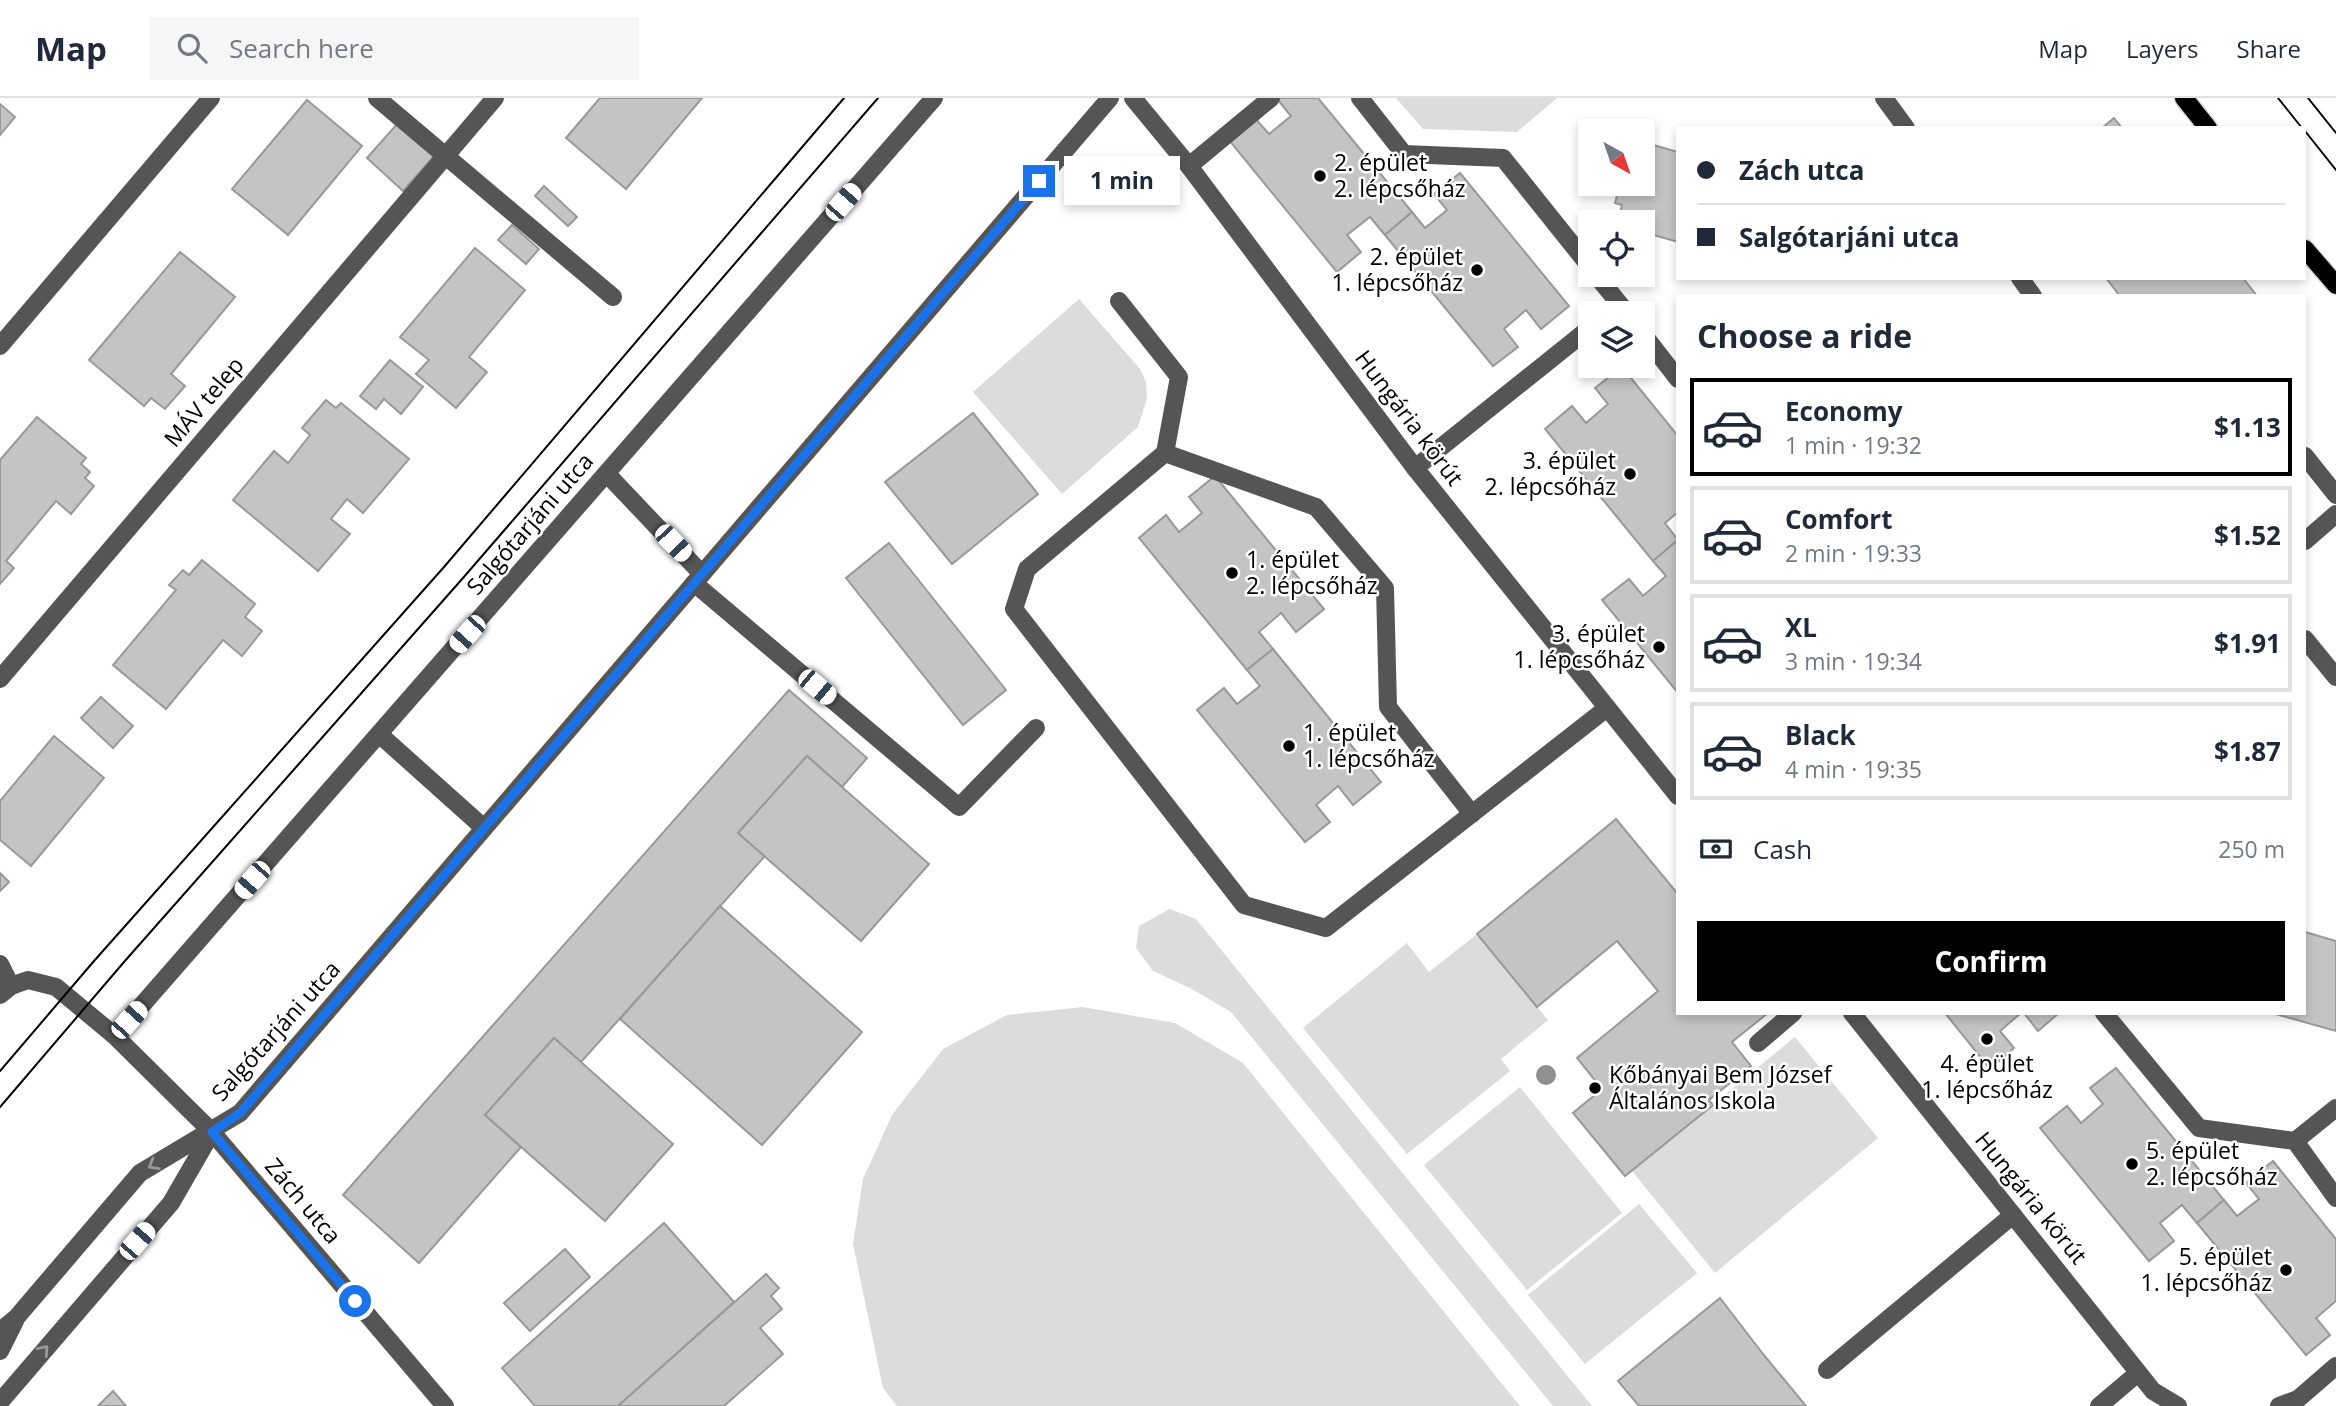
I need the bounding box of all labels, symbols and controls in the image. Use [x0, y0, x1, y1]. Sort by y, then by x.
search box [149, 17, 639, 80]
text: Map [35, 26, 107, 71]
icon: search [173, 29, 211, 67]
text: Search here [229, 30, 374, 66]
text: Map [2038, 32, 2088, 65]
text: Layers [2126, 32, 2199, 65]
text: Share [2237, 32, 2301, 65]
north arrow [1578, 119, 1656, 196]
map controls [1578, 119, 1655, 378]
place label: 2. épület 2. lépcsőház [1334, 146, 1465, 204]
text: Zách utca [1739, 152, 1864, 188]
callout: 1 min [1064, 156, 1179, 206]
text: 1 min [1090, 164, 1154, 196]
route end [1023, 165, 1055, 197]
marker: 2. épület 2. lépcsőház [1312, 168, 1328, 184]
car [822, 179, 865, 225]
button: locate [1578, 210, 1655, 287]
text: Salgótarjáni utca [1739, 219, 1959, 255]
place label: 2. épület 1. lépcsőház [1332, 240, 1463, 298]
marker: 2. épület 1. lépcsőház [1469, 262, 1485, 278]
button: layers [1578, 301, 1655, 378]
text: Choose a ride [1697, 314, 1912, 357]
street label: Hungária körút [1348, 343, 1471, 492]
street label: MÁV telep [156, 349, 250, 453]
text: Economy [1785, 393, 1903, 429]
icon: car [1701, 396, 1764, 459]
text: $1.13 [2214, 409, 2281, 445]
text: 1 min · 19:32 [1785, 429, 1922, 461]
place label: 3. épület 2. lépcsőház [1485, 444, 1616, 502]
street label: Salgótarjáni utca [459, 445, 600, 601]
marker: 3. épület 2. lépcsőház [1622, 466, 1638, 482]
text: Comfort [1785, 501, 1892, 537]
icon: car [1701, 504, 1764, 567]
text: $1.52 [2214, 517, 2281, 553]
car [651, 521, 696, 565]
text: 2 min · 19:33 [1785, 537, 1922, 569]
place label: 1. épület 2. lépcsőház [1246, 543, 1377, 601]
marker: 1. épület 2. lépcsőház [1224, 565, 1240, 581]
text: XL [1785, 609, 1817, 645]
car [446, 611, 489, 657]
icon: car [1701, 612, 1764, 675]
place label: 3. épület 1. lépcsőház [1514, 617, 1645, 675]
text: $1.91 [2214, 625, 2281, 661]
marker: 3. épület 1. lépcsőház [1651, 639, 1667, 655]
text: 3 min · 19:34 [1785, 645, 1922, 677]
car [795, 665, 840, 709]
place label: 1. épület 1. lépcsőház [1303, 716, 1434, 774]
text: Black [1785, 717, 1856, 753]
icon: car [1701, 720, 1764, 783]
text: $1.87 [2214, 733, 2281, 769]
marker: 1. épület 1. lépcsőház [1281, 738, 1297, 754]
text: 4 min · 19:35 [1785, 753, 1922, 785]
icon: cash [1697, 830, 1735, 868]
text: Cash [1753, 831, 1812, 867]
text: 250 m [2218, 833, 2285, 865]
car [231, 857, 274, 903]
button: Confirm [1697, 921, 2285, 1001]
street label: Salgótarjáni utca [204, 953, 347, 1107]
car [108, 997, 151, 1043]
marker: 4. épület 1. lépcsőház [1979, 1031, 1995, 1047]
place label: 4. épület 1. lépcsőház [1921, 1047, 2053, 1105]
place label: Kőbányai Bem József Általános Iskola [1609, 1058, 1833, 1116]
marker: Kőbányai Bem József Általános Iskola [1587, 1080, 1603, 1096]
street label: Hungária körút [1968, 1124, 2095, 1270]
place label: 5. épület 2. lépcsőház [2146, 1134, 2277, 1192]
street label: Zách utca [258, 1151, 349, 1250]
marker: 5. épület 2. lépcsőház [2124, 1156, 2140, 1172]
one-way arrow [147, 1157, 160, 1170]
car [116, 1218, 159, 1264]
place label: 5. épület 1. lépcsőház [2141, 1240, 2272, 1298]
marker: 5. épület 1. lépcsőház [2278, 1262, 2294, 1278]
route start [339, 1285, 371, 1317]
one-way arrow [36, 1345, 48, 1358]

